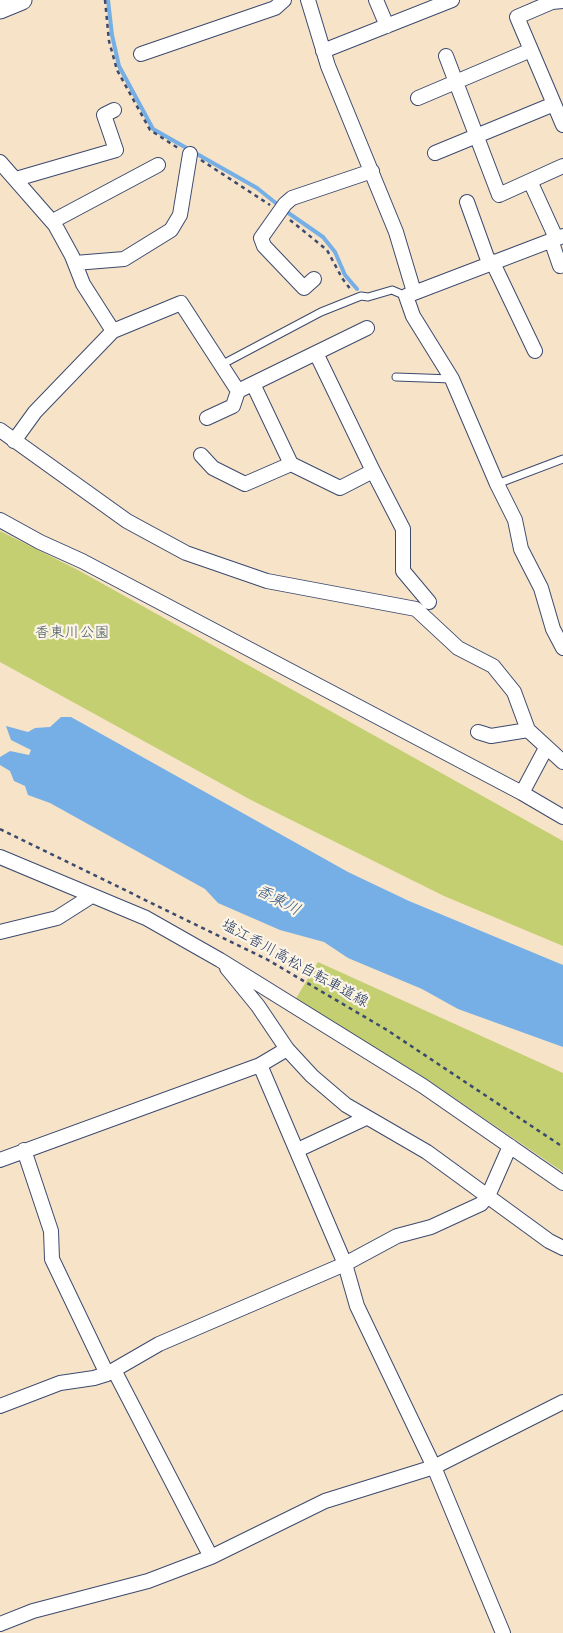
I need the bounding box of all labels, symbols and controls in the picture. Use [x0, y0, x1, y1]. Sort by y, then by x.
park label: 香東川公園 [35, 626, 109, 644]
water label: 香東川 [251, 882, 303, 922]
street label: 塩江香川高松自転車道線 [217, 917, 371, 1013]

